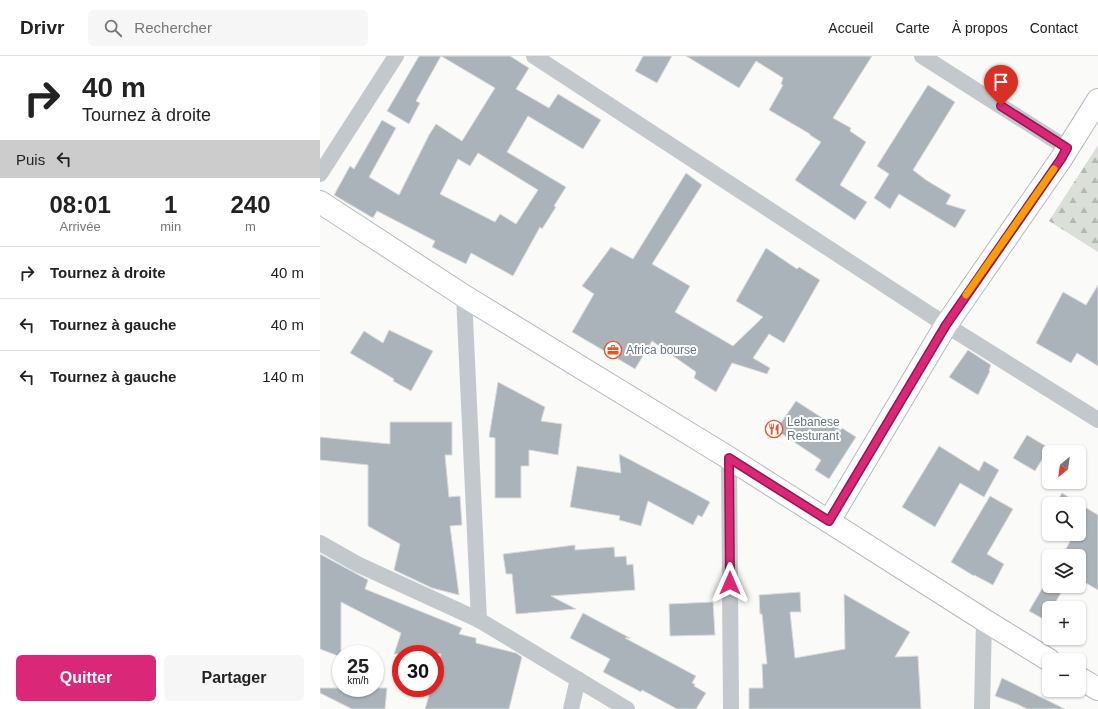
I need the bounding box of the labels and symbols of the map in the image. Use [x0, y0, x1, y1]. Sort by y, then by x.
pin [984, 65, 1018, 106]
office icon: Africa bourse [603, 340, 623, 360]
place label: Africa bourse [626, 343, 697, 357]
place label: Lebanese Resturant [787, 415, 840, 443]
restaurant icon: Lebanese Resturant [764, 419, 784, 439]
north arrow [1042, 445, 1086, 489]
position arrow [709, 562, 751, 604]
speed limit sign: 30 [392, 645, 444, 697]

